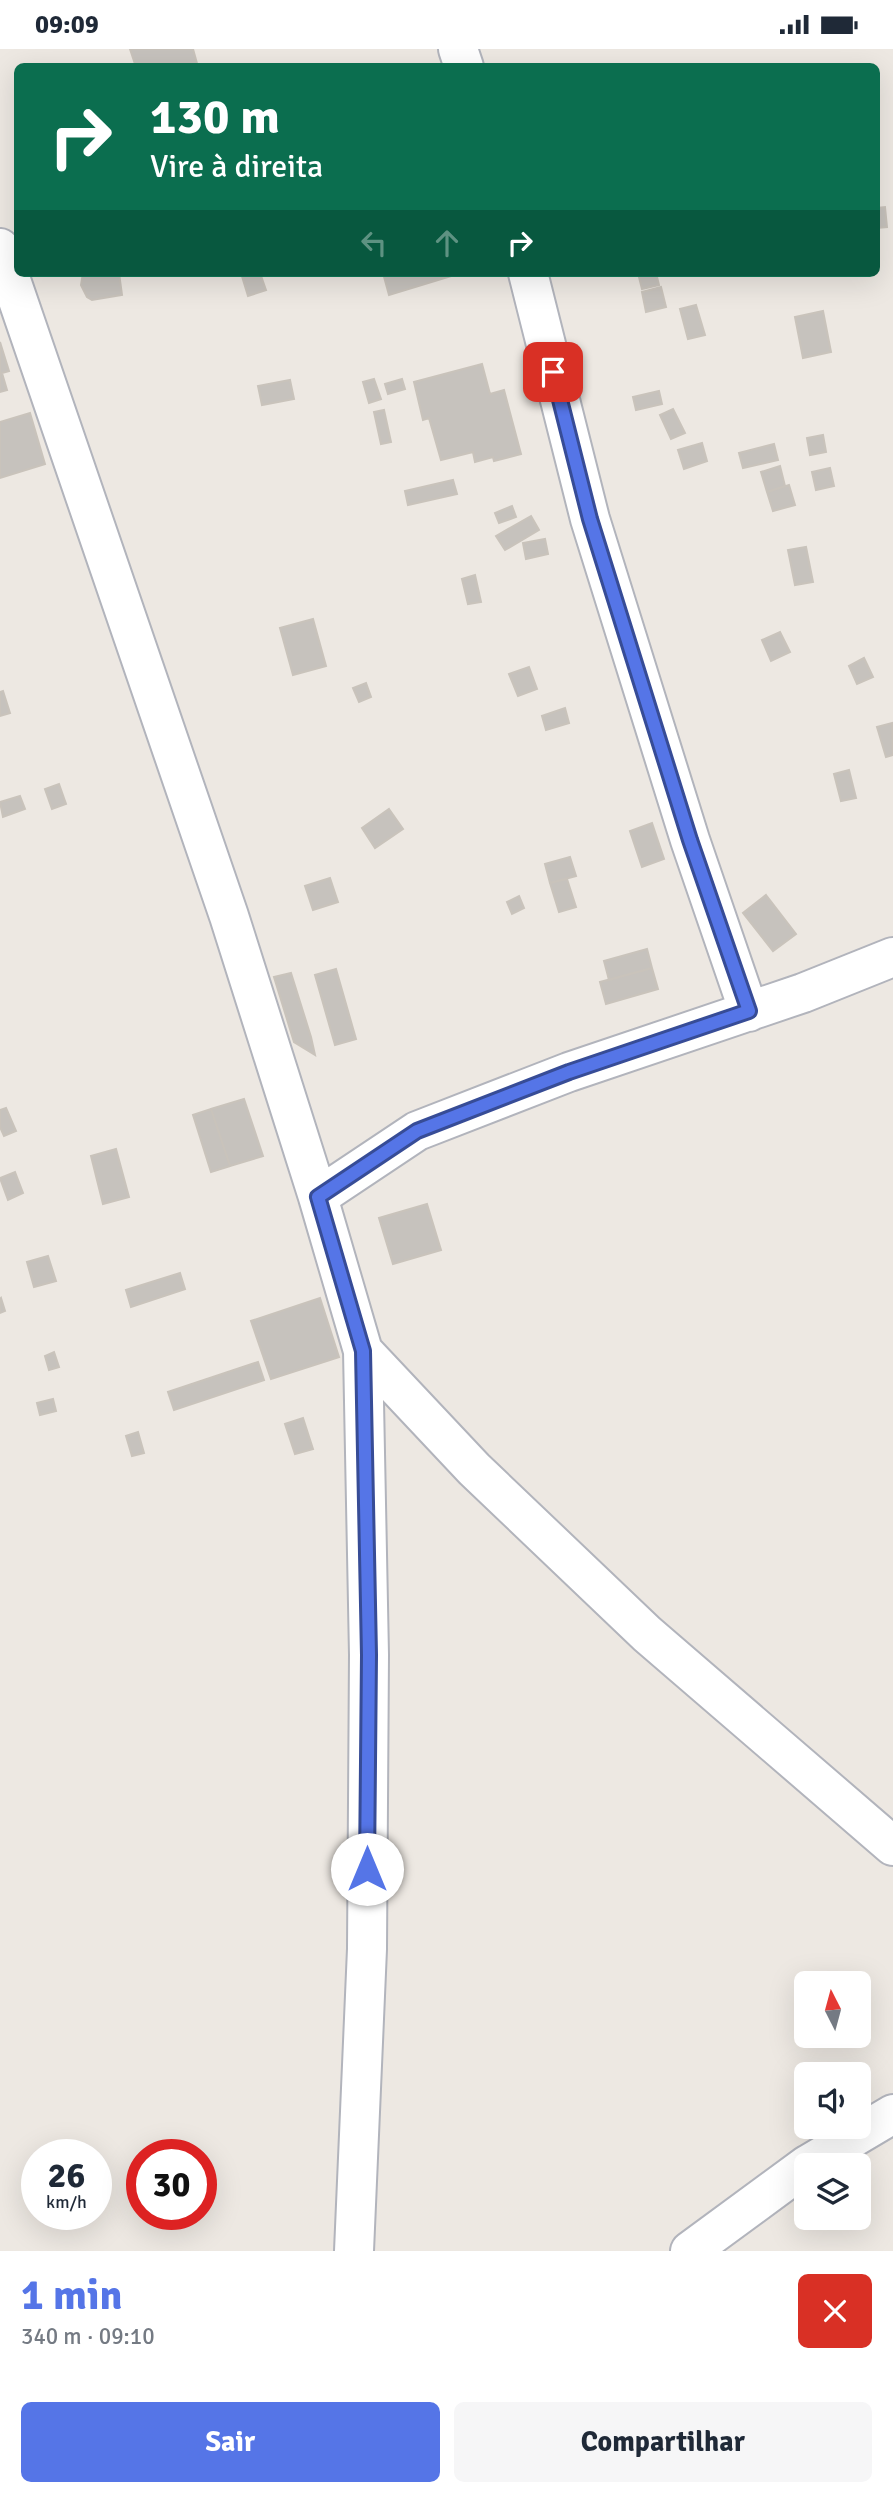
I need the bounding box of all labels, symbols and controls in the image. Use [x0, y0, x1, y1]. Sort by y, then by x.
text: 09:09 [35, 9, 99, 41]
text: 130 m [150, 87, 280, 147]
icon: right [35, 91, 126, 182]
text: Vire à direita [150, 147, 323, 186]
icon: left [355, 224, 393, 262]
icon: ahead [428, 224, 466, 262]
icon: right [501, 224, 539, 262]
pin [523, 342, 583, 402]
icon: arrive [534, 353, 572, 391]
position arrow [330, 1832, 404, 1906]
north arrow [794, 1971, 872, 2047]
map controls [794, 1971, 871, 2230]
button: sound [794, 2062, 871, 2139]
speed limit sign: 30 [126, 2139, 217, 2230]
button: layers [794, 2153, 871, 2230]
text: 26 [48, 2154, 85, 2197]
text: km/h [46, 2191, 87, 2213]
text: 1 min [21, 2270, 122, 2321]
button: close [798, 2274, 872, 2348]
text: 340 m · 09:10 [21, 2322, 155, 2351]
button: Sair [21, 2402, 440, 2482]
button: Compartilhar [454, 2402, 872, 2482]

